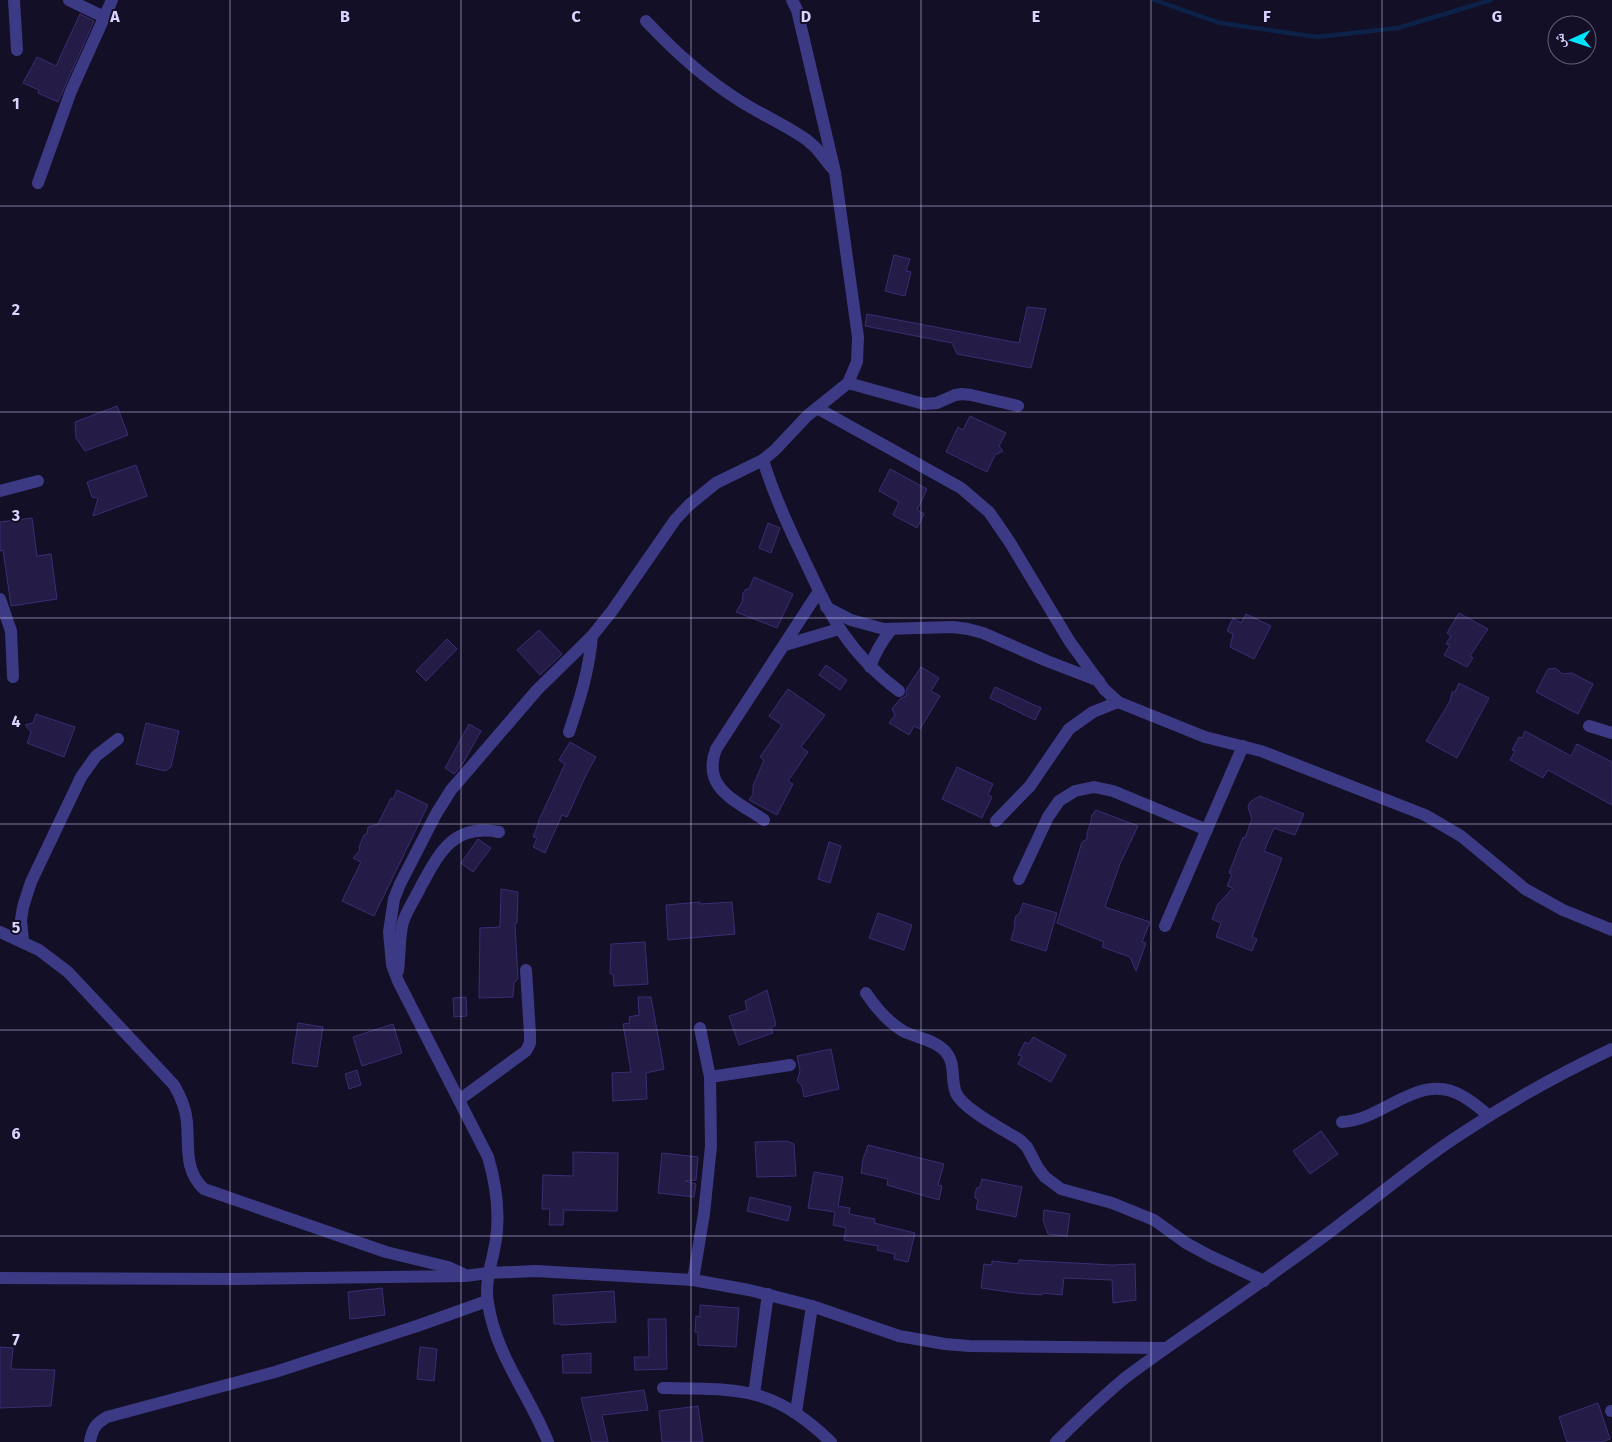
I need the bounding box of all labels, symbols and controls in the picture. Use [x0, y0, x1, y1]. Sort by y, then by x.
text: A [109, 7, 120, 26]
text: B [340, 7, 350, 26]
text: C [571, 7, 581, 26]
text: D [801, 7, 811, 26]
text: E [1032, 7, 1040, 26]
text: F [1263, 7, 1271, 26]
text: G [1492, 7, 1502, 26]
north arrow [1547, 15, 1597, 65]
text: ش [1551, 33, 1568, 49]
text: 1 [12, 94, 20, 113]
text: 2 [12, 300, 20, 319]
text: 3 [11, 506, 20, 525]
text: 4 [11, 712, 21, 731]
text: 5 [12, 918, 21, 937]
text: 6 [11, 1124, 21, 1143]
text: 7 [12, 1330, 20, 1349]

